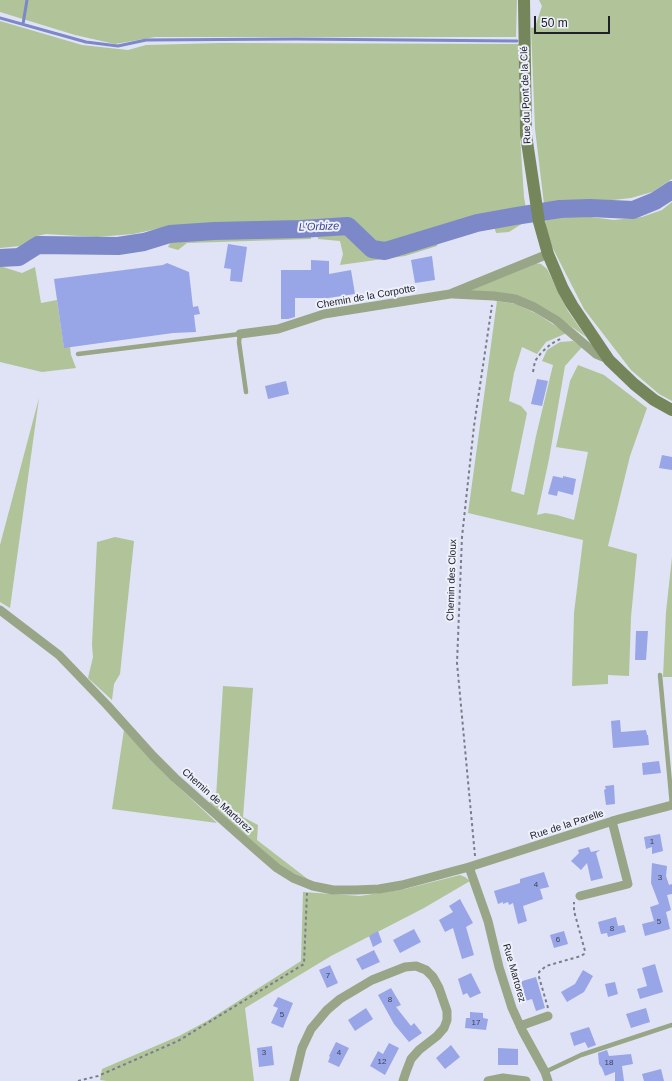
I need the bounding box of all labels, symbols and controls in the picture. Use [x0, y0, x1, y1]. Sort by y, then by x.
scale bar [536, 8, 612, 34]
text: 50 m [541, 16, 568, 30]
street label: Rue du Pont de la Clé [518, 46, 534, 144]
water label: L'Orbize [298, 220, 340, 234]
street label: Chemin de la Corpotte [316, 282, 416, 312]
street label: Chemin des Cloux [445, 539, 459, 621]
street label: Chemin de Martorez [179, 766, 255, 836]
street label: Rue de la Parelle [529, 807, 605, 843]
house number: 1 [650, 837, 654, 847]
house number: 3 [658, 873, 662, 883]
house number: 4 [534, 880, 538, 890]
house number: 5 [657, 917, 661, 927]
house number: 8 [610, 924, 614, 934]
house number: 6 [556, 935, 560, 945]
street label: Rue Martorez [500, 942, 528, 1004]
house number: 7 [326, 971, 330, 981]
house number: 8 [388, 995, 392, 1005]
house number: 5 [280, 1010, 284, 1020]
house number: 17 [472, 1018, 480, 1028]
house number: 3 [262, 1048, 266, 1058]
house number: 4 [337, 1048, 341, 1058]
house number: 12 [378, 1057, 386, 1067]
house number: 18 [605, 1058, 613, 1068]

